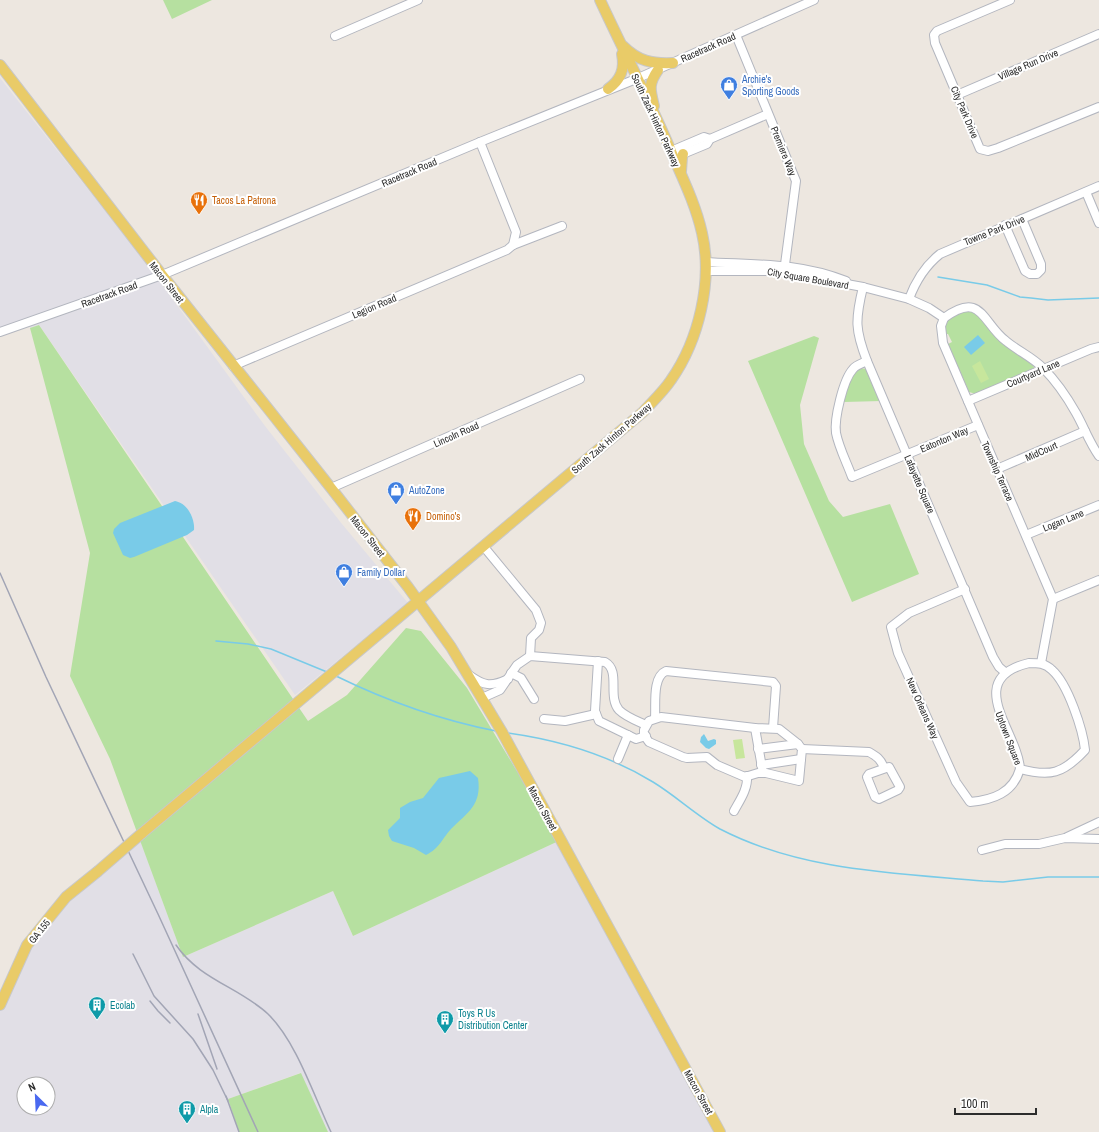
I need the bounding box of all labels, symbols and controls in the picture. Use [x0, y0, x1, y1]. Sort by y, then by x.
street label: Racetrack Road [679, 30, 738, 65]
street label: Village Run Drive [996, 46, 1061, 83]
street label: South Zack Hinton Parkway [628, 71, 683, 170]
place label: Archie's Sporting Goods [741, 73, 799, 98]
shop icon: Archie's Sporting Goods [719, 75, 739, 100]
street label: City Park Drive [948, 84, 982, 141]
street label: Premiere Way [768, 125, 800, 179]
street label: Racetrack Road [380, 155, 439, 190]
restaurant icon: Tacos La Patrona [189, 190, 209, 215]
place label: Tacos La Patrona [212, 194, 276, 207]
street label: Towne Park Drive [962, 212, 1027, 249]
street label: Macon Street [146, 259, 187, 306]
street label: City Square Boulevard [766, 265, 850, 292]
street label: Racetrack Road [79, 278, 139, 311]
street label: Legion Road [350, 291, 398, 322]
street label: Courtyard Lane [1005, 356, 1062, 390]
street label: South Zack Hinton Parkway [569, 400, 655, 477]
street label: Lincoln Road [431, 419, 481, 450]
street label: Eatonton Way [918, 423, 971, 455]
street label: MidCourt [1023, 438, 1060, 464]
street label: Township Terrace [979, 439, 1017, 504]
street label: Lafayette Square [901, 453, 938, 516]
shop icon: AutoZone [386, 480, 406, 505]
place label: AutoZone [408, 484, 445, 497]
restaurant icon: Domino's [403, 506, 423, 531]
street label: Logan Lane [1041, 506, 1086, 535]
place label: Domino's [426, 510, 460, 523]
street label: Macon Street [347, 513, 388, 560]
shop icon: Family Dollar [334, 562, 354, 587]
place label: Family Dollar [357, 566, 405, 579]
street label: New Orleans Way [903, 676, 942, 742]
street label: Uptown Square [992, 709, 1025, 767]
street label: Macon Street [525, 784, 560, 833]
street label: GA 155 [26, 916, 53, 946]
building icon: Ecolab [87, 995, 107, 1020]
place label: Ecolab [110, 999, 136, 1012]
place label: Toys R Us Distribution Center [458, 1007, 528, 1032]
building icon: Toys R Us Distribution Center [435, 1009, 455, 1034]
street label: Macon Street [681, 1068, 716, 1117]
north arrow [16, 1076, 56, 1116]
text: N [26, 1079, 38, 1095]
scale bar [955, 1090, 1036, 1116]
text: 100 m [961, 1096, 988, 1112]
building icon: Alpla [177, 1099, 197, 1124]
place label: Alpla [199, 1103, 219, 1116]

